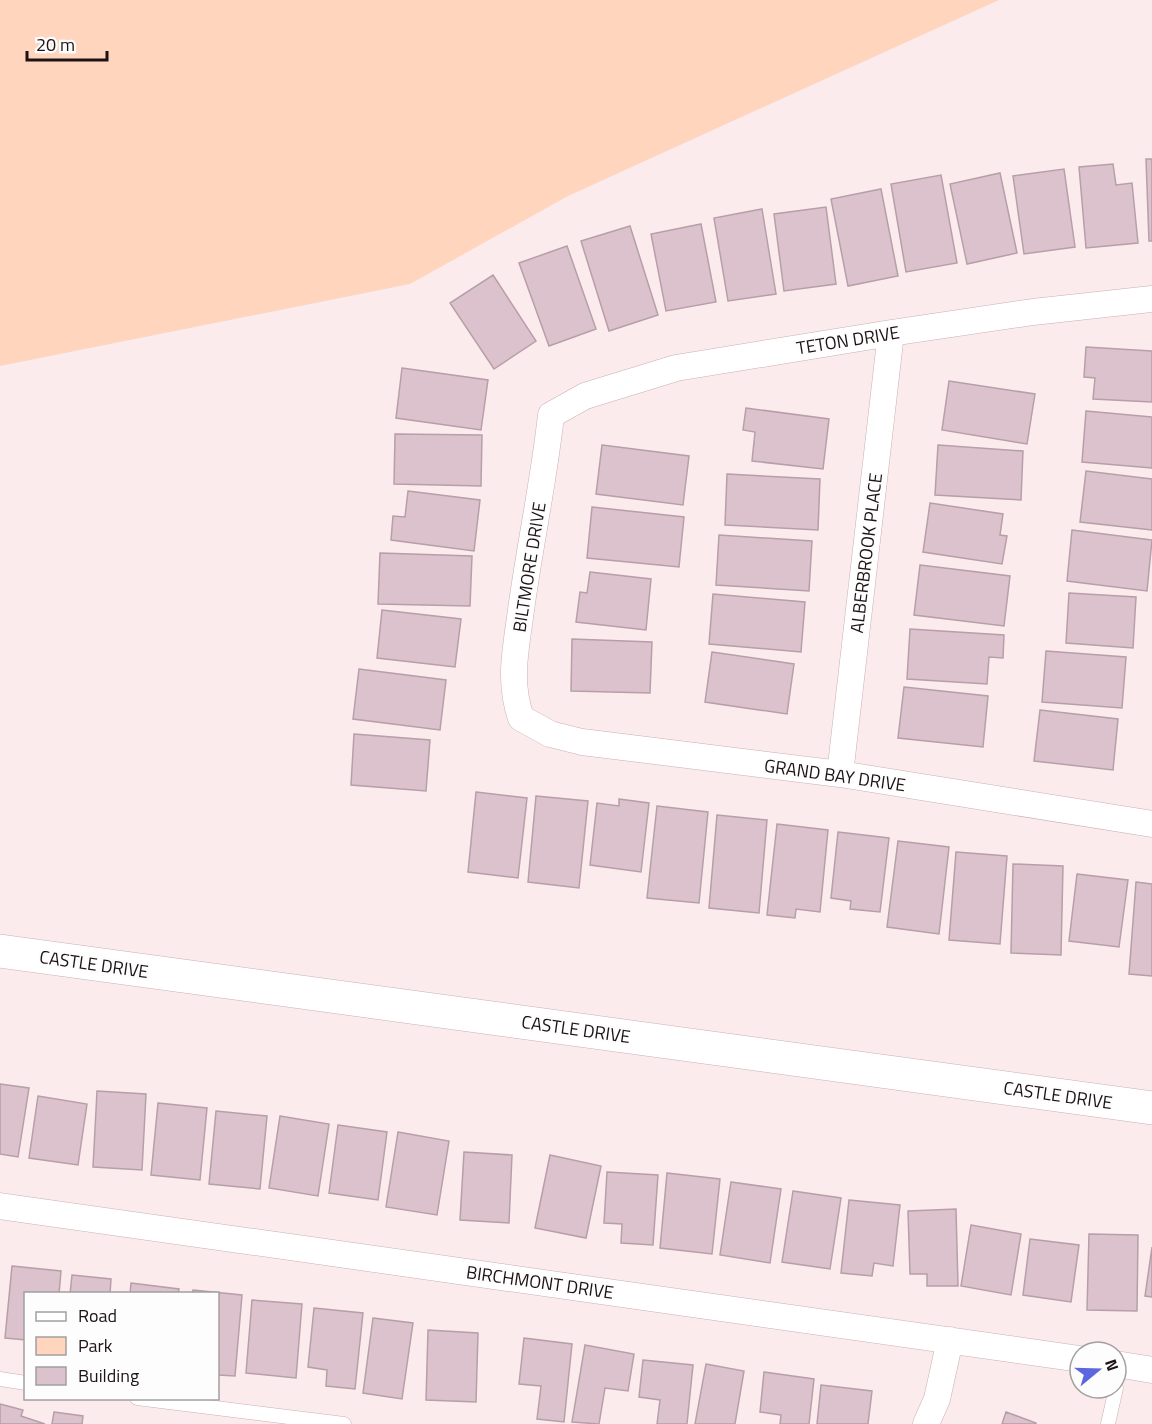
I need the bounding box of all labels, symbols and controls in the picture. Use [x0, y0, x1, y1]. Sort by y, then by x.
scale bar [27, 24, 106, 62]
text: 20 m [36, 31, 75, 58]
street label: TETON DRIVE [794, 319, 902, 361]
street label: ALBERBROOK PLACE [843, 471, 889, 635]
street label: BILTMORE DRIVE [505, 500, 553, 634]
street label: GRAND BAY DRIVE [763, 752, 907, 798]
street label: CASTLE DRIVE [38, 943, 150, 985]
street label: CASTLE DRIVE [520, 1008, 632, 1050]
street label: CASTLE DRIVE [1002, 1074, 1114, 1116]
street label: BIRCHMONT DRIVE [464, 1258, 616, 1306]
legend [24, 1292, 219, 1400]
text: Road [78, 1302, 117, 1329]
text: Park [78, 1332, 113, 1359]
north arrow [1068, 1340, 1128, 1400]
text: N [1099, 1356, 1125, 1374]
text: Building [78, 1362, 139, 1389]

